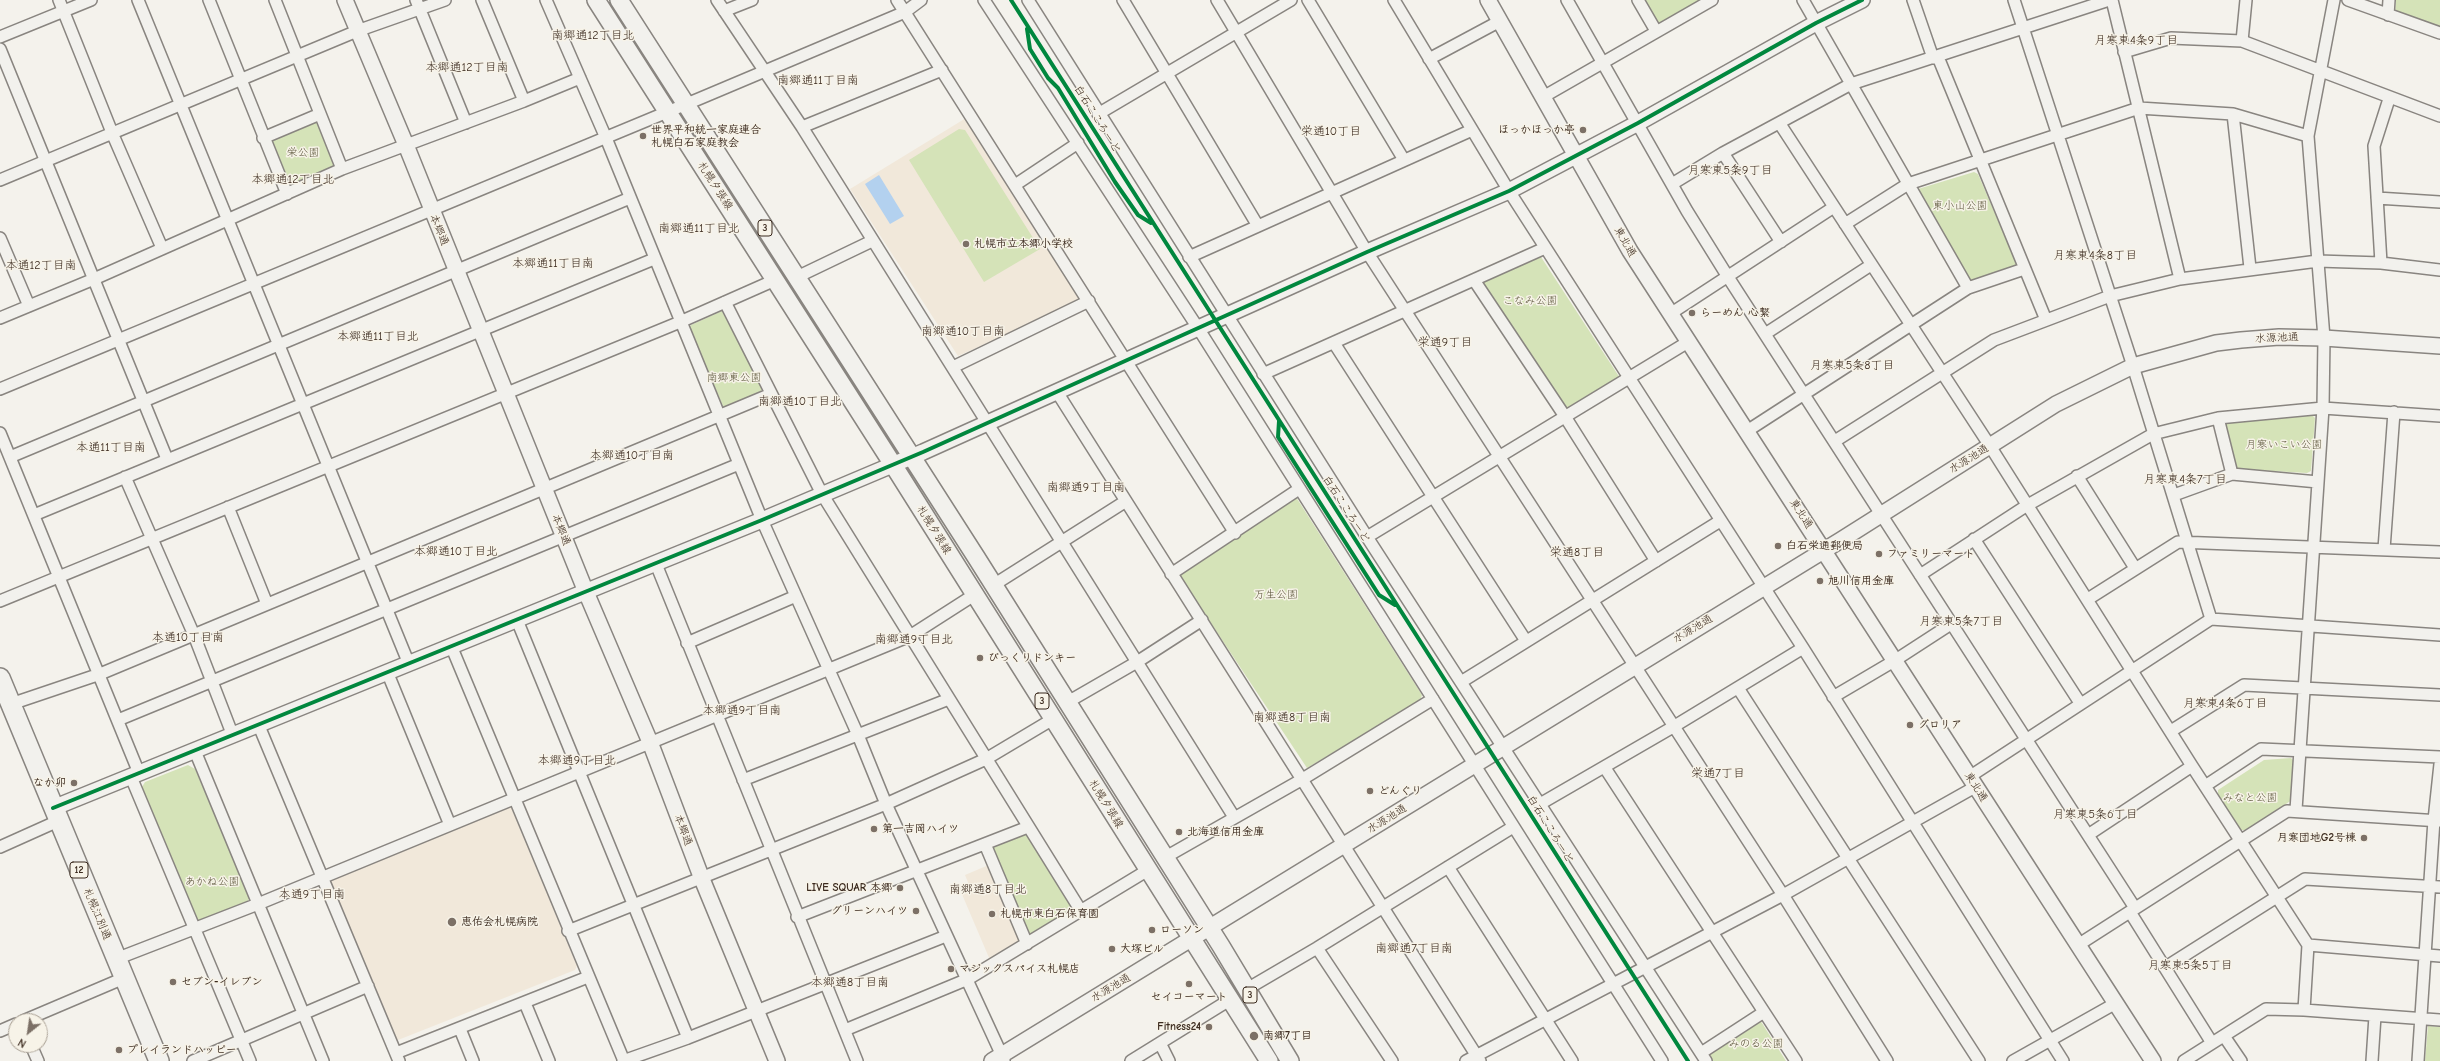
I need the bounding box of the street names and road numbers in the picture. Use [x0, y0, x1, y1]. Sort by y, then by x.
street label: 白石こころーど [1071, 83, 1123, 155]
street label: 札幌夕張線 [694, 159, 736, 213]
street label: 本郷通 [426, 212, 452, 248]
road number: 3 [758, 220, 772, 236]
street label: 東北通 [1611, 224, 1639, 260]
street label: 水源池通 [2255, 331, 2299, 345]
street label: 水源池通 [1947, 442, 1991, 476]
street label: 白石こころーど [1320, 473, 1372, 545]
street label: 東北通 [1786, 497, 1816, 531]
street label: 札幌夕張線 [914, 503, 954, 557]
street label: 本郷通 [549, 512, 573, 548]
street label: 水源池通 [1671, 612, 1715, 646]
road number: 3 [1035, 693, 1049, 709]
street label: 東北通 [1962, 770, 1990, 804]
street label: 札幌夕張線 [1086, 777, 1126, 831]
street label: 白石こころーど [1524, 793, 1576, 865]
street label: 水源池通 [1365, 802, 1409, 836]
street label: 本郷通 [671, 812, 695, 848]
road number: 12 [70, 862, 88, 878]
street label: 札幌江別通 [80, 886, 114, 942]
street label: 水源池通 [1089, 971, 1133, 1005]
road number: 3 [1243, 987, 1257, 1003]

